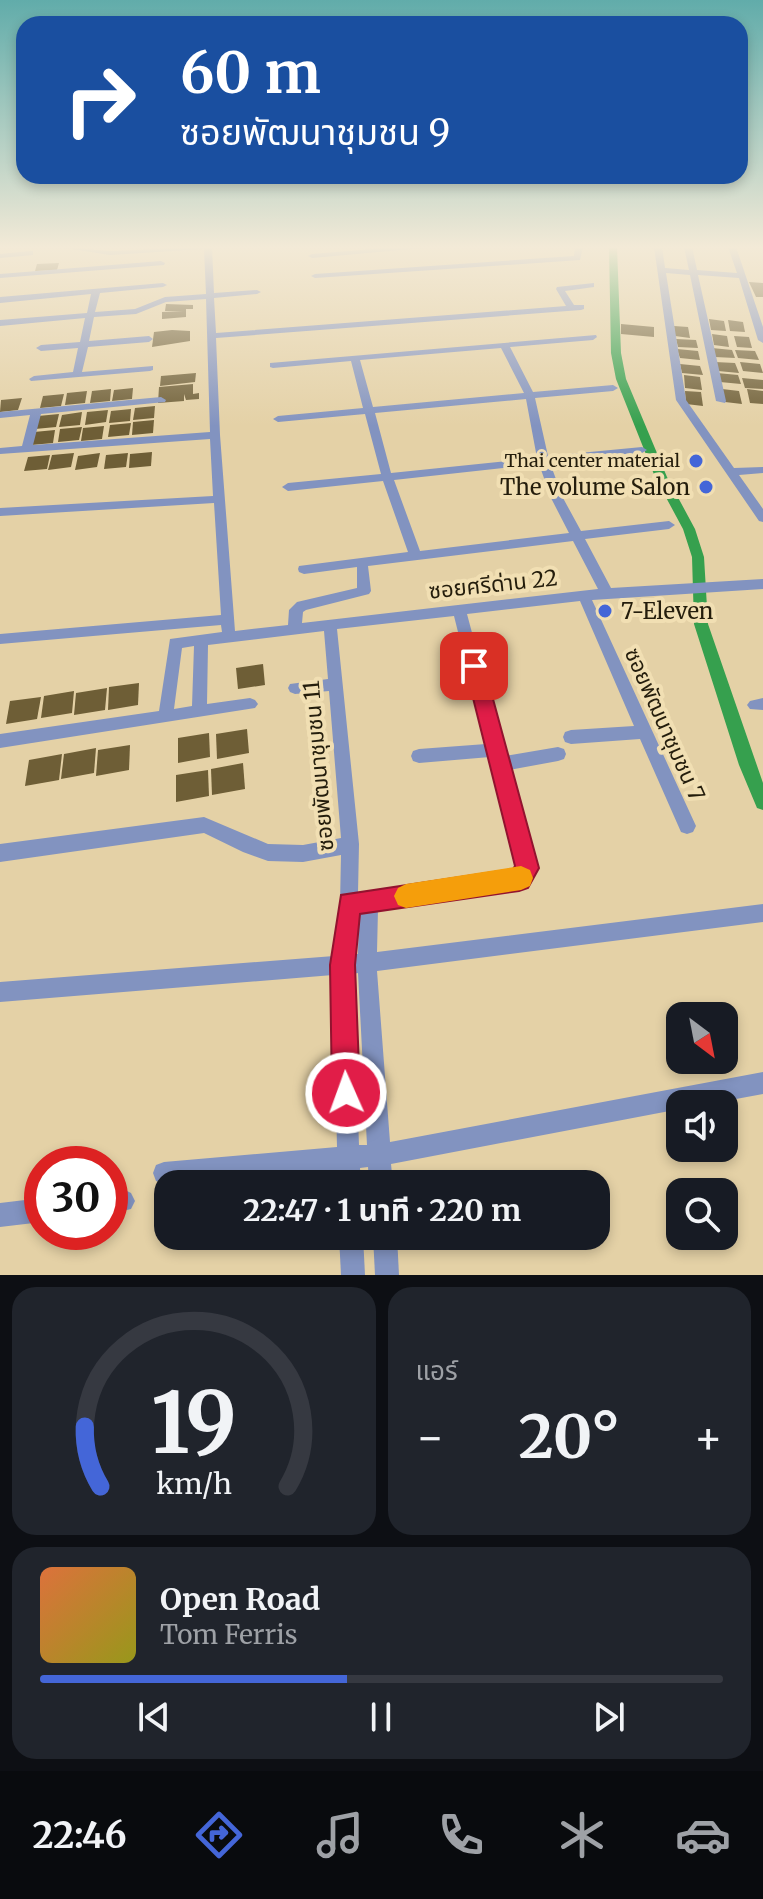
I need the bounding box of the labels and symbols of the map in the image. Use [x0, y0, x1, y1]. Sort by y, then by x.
place label: Thai center material [505, 449, 680, 472]
marker: Thai center material [687, 452, 705, 470]
place label: The volume Salon [500, 473, 690, 501]
marker: The volume Salon [697, 478, 715, 496]
street label: ซอยศรีด่าน 22 [427, 563, 559, 605]
place label: 7-Eleven [621, 597, 714, 625]
marker: 7-Eleven [596, 602, 614, 620]
pin [440, 632, 508, 700]
street label: ซอยพัฒนาชุมชน 7 [619, 643, 711, 805]
street label: ซอยพัฒนาชุมชน 11 [297, 680, 339, 852]
north arrow [666, 1002, 738, 1074]
position arrow [304, 1051, 388, 1135]
speed limit sign: 30 [24, 1146, 128, 1250]

